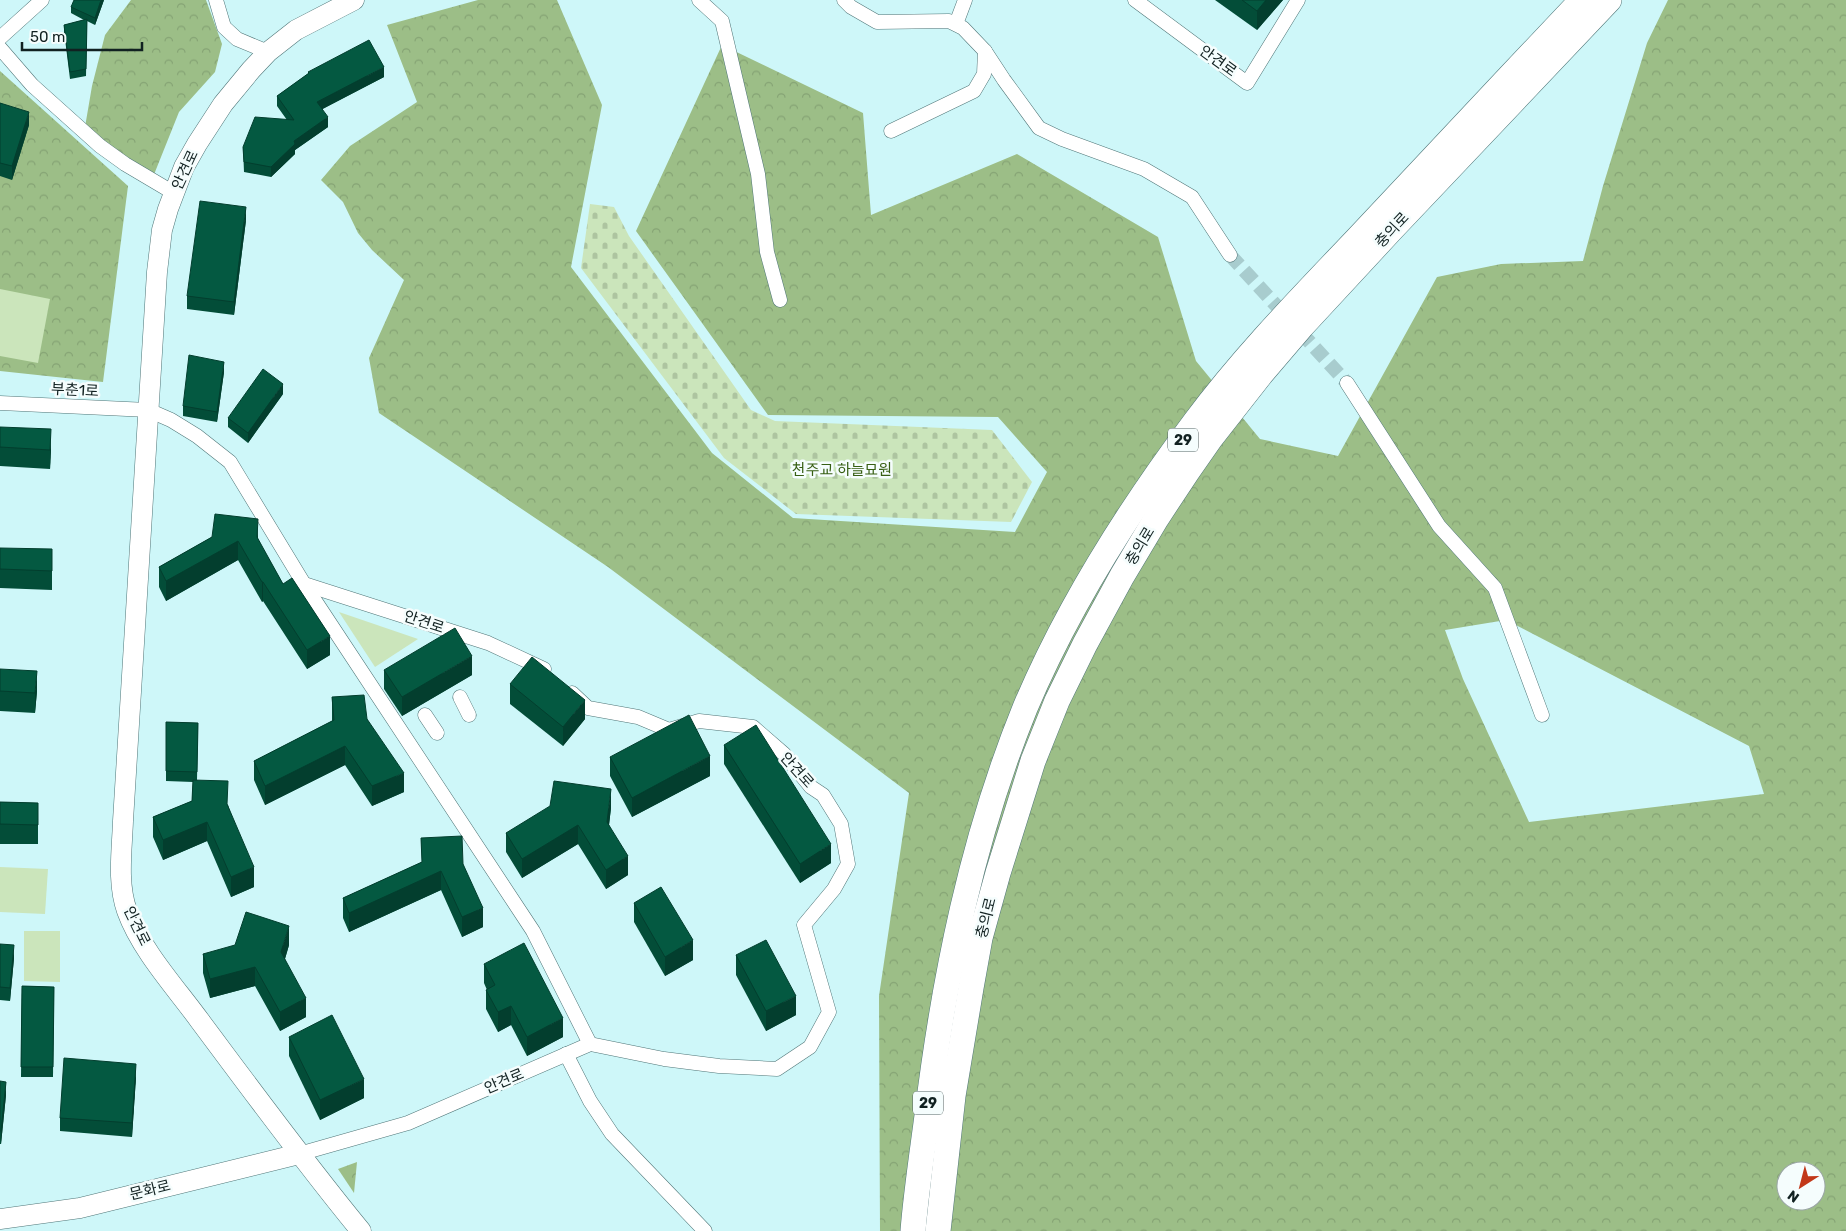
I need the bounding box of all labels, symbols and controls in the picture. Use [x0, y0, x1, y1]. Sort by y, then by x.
scale bar [22, 20, 142, 52]
text: 50 m [30, 28, 65, 46]
street label: 안견로 [1196, 42, 1240, 80]
street label: 안견로 [168, 147, 202, 193]
street label: 충의로 [1371, 209, 1413, 251]
street label: 부춘1로 [51, 380, 99, 400]
road number: 29 [1168, 428, 1198, 452]
park label: 천주교 하늘묘원 [792, 461, 892, 479]
street label: 충의로 [1122, 524, 1158, 568]
street label: 안견로 [402, 607, 446, 637]
street label: 안견로 [776, 749, 818, 791]
street label: 충의로 [972, 896, 1000, 940]
street label: 안견로 [120, 903, 154, 949]
street label: 안견로 [481, 1065, 527, 1097]
road number: 29 [913, 1092, 943, 1114]
north arrow [1776, 1161, 1826, 1211]
street label: 문화로 [128, 1176, 172, 1204]
text: N [1785, 1186, 1803, 1206]

